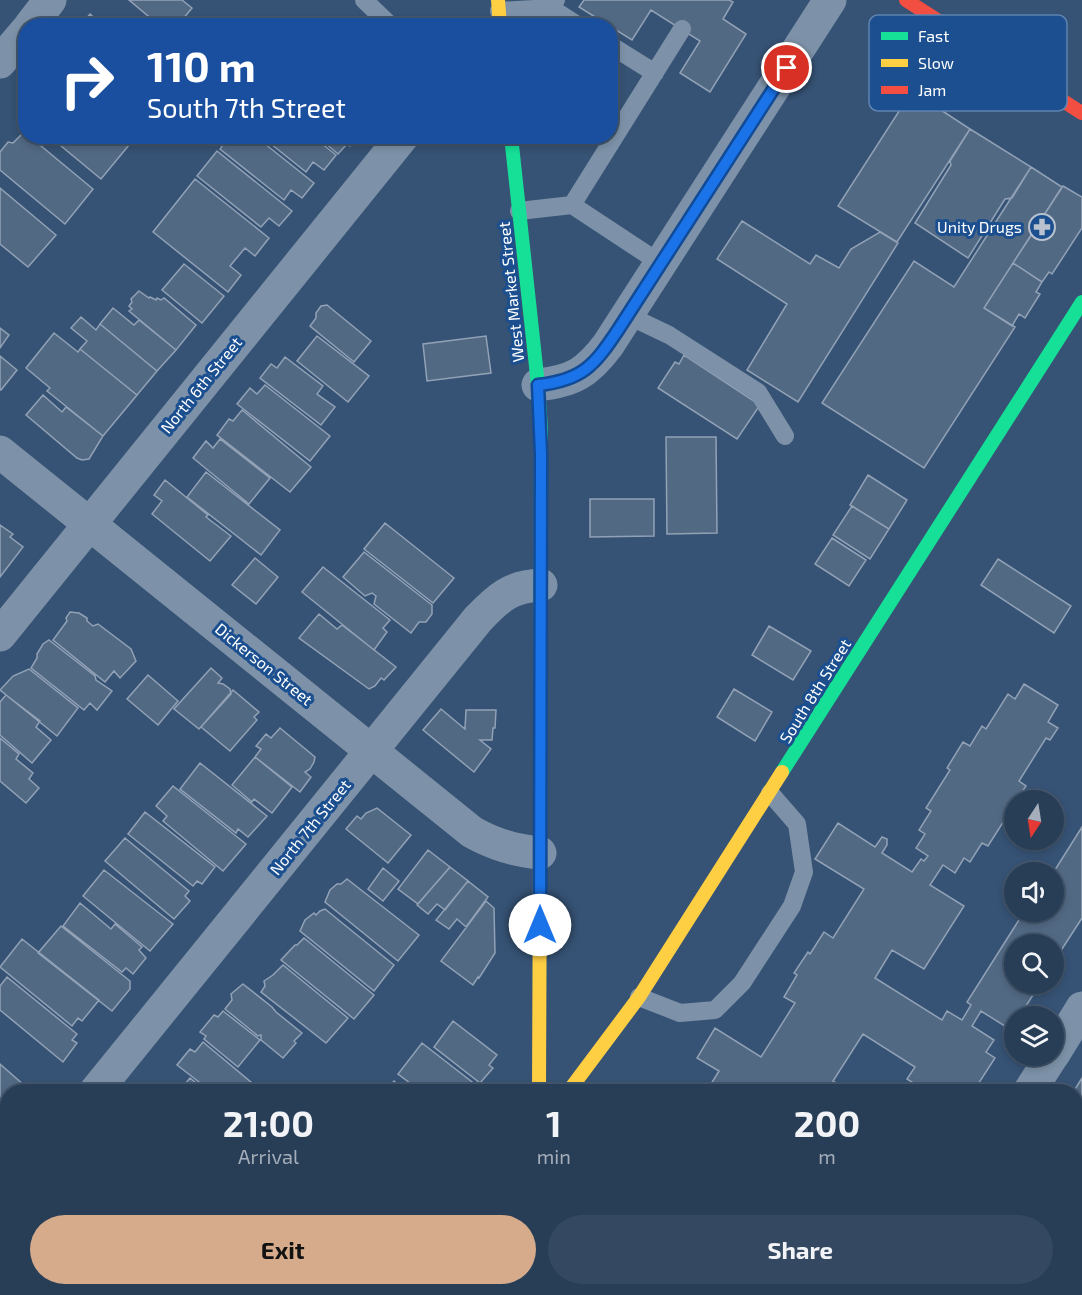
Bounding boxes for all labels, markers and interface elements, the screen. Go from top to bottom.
legend [869,15,1067,111]
text: Fast [918,26,949,45]
text: 110 m [147,40,256,90]
icon: right [48,42,126,120]
pin [761,42,812,93]
icon: arrive [770,51,803,84]
text: Slow [918,53,954,72]
text: Jam [918,80,946,99]
text: South 7th Street [147,91,346,123]
pharmacy icon: Unity Drugs [1027,212,1057,242]
place label: Unity Drugs [937,217,1022,236]
street label: West Market Street [494,221,527,363]
street label: North 6th Street [156,333,245,437]
street label: Dickerson Street [212,619,317,709]
street label: South 8th Street [775,635,854,746]
street label: North 7th Street [265,775,354,878]
north arrow [1004,790,1064,850]
map controls [1004,790,1064,1066]
button: sound [1004,862,1064,922]
position arrow [508,893,572,957]
button: search [1004,934,1064,994]
button: layers [1004,1006,1064,1066]
text: 21:00 [223,1101,314,1144]
text: 1 [546,1101,562,1144]
text: 200 [794,1101,860,1144]
text: Arrival [238,1144,299,1168]
text: min [537,1144,571,1168]
text: m [818,1144,836,1168]
button: Exit [30,1215,536,1284]
button: Share [548,1215,1053,1284]

